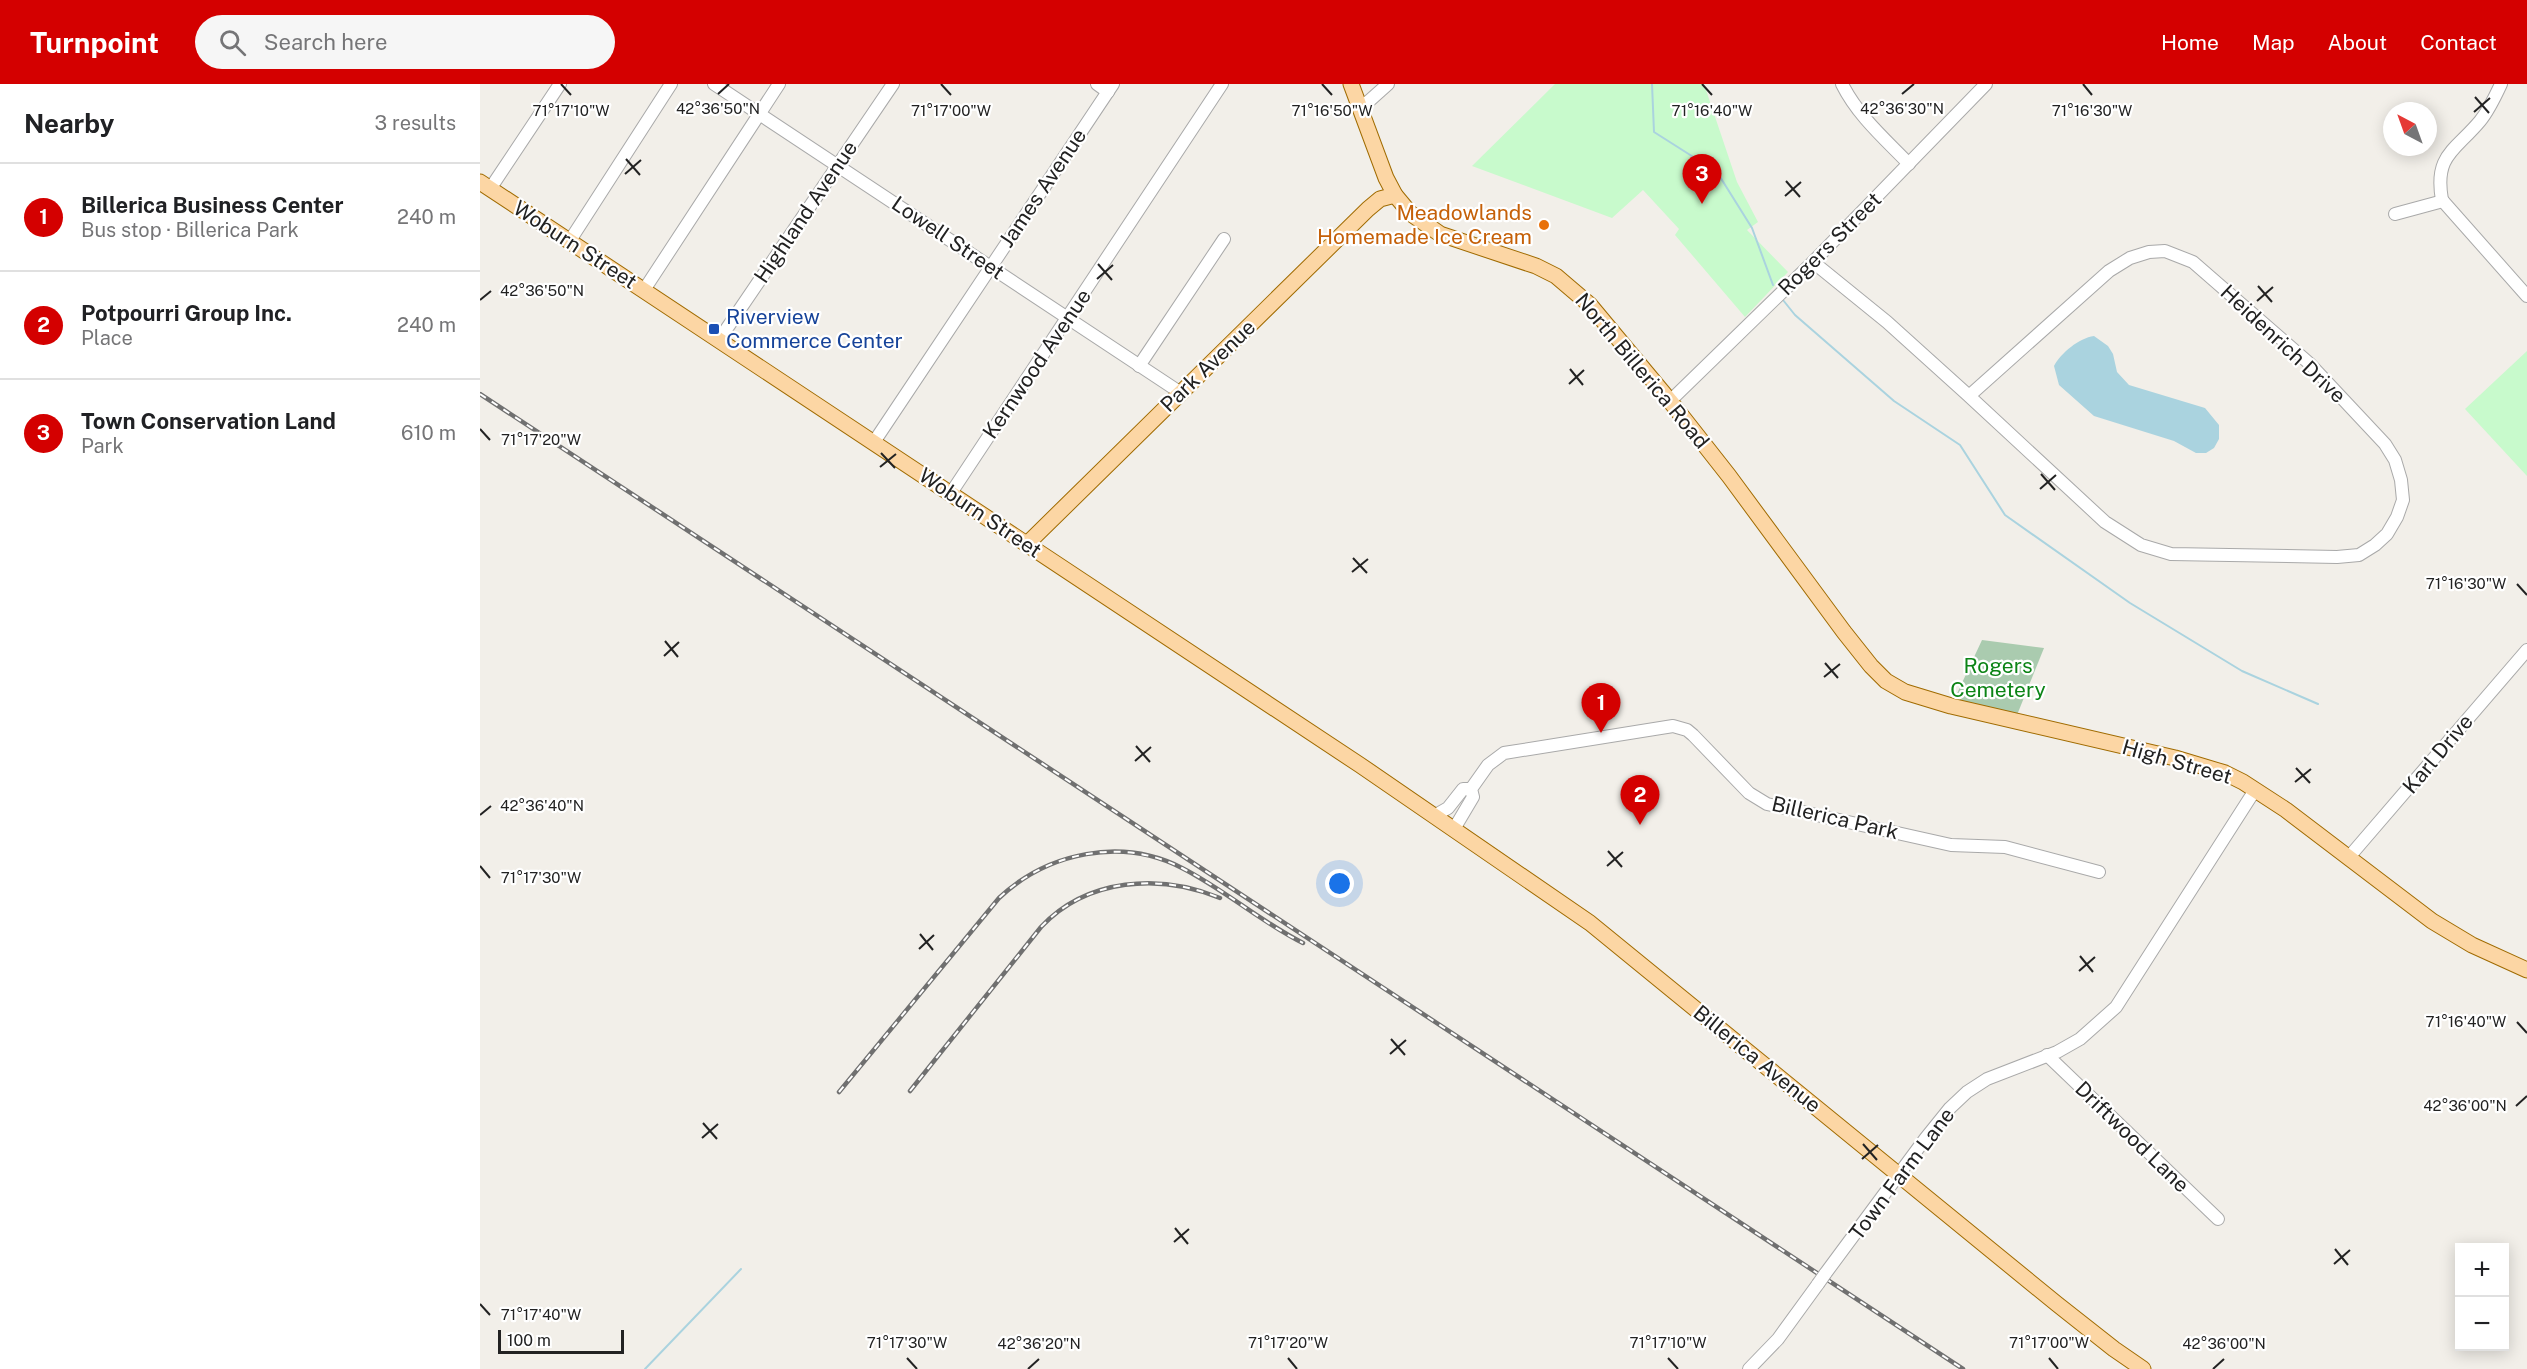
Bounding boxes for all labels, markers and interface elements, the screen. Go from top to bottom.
search box [195,15,615,69]
text: Turnpoint [30,26,159,59]
icon: search [216,26,249,59]
text: Search here [264,29,387,55]
text: Home [2161,30,2219,55]
text: Map [2252,30,2295,55]
text: About [2328,30,2387,55]
text: Contact [2420,30,2497,55]
text: 42°36'50"N [676,100,760,117]
text: 42°36'30"N [1860,100,1944,117]
text: 71°17'10"W [532,102,610,119]
text: 71°17'00"W [911,102,991,119]
text: 71°16'50"W [1292,102,1373,119]
text: 71°16'40"W [1672,102,1752,119]
text: 71°16'30"W [2052,102,2132,119]
north arrow [2383,102,2437,156]
text: Nearby [24,108,114,139]
text: 3 results [375,111,456,135]
street label: James Avenue [994,124,1091,252]
street label: Highland Avenue [749,136,862,288]
pin: 3 [1682,154,1722,204]
street label: Rogers Street [1773,187,1886,300]
street label: Lowell Street [887,191,1009,284]
text: Billerica Business Center [81,192,344,218]
street label: Woburn Street [509,195,642,294]
place label: Meadowlands Homemade Ice Cream [1317,200,1532,249]
text: 1 [39,205,48,229]
text: 240 m [397,205,456,229]
text: Bus stop · Billerica Park [81,218,299,242]
marker: Meadowlands Homemade Ice Cream [1537,218,1551,232]
street label: Heidenrich Drive [2216,279,2351,408]
text: 42°36'50"N [500,282,584,299]
street label: Kernwood Avenue [977,284,1096,443]
street label: North Billerica Road [1570,288,1715,453]
text: Potpourri Group Inc. [81,300,292,326]
place label: Riverview Commerce Center [726,304,903,353]
text: 2 [37,313,50,337]
text: 240 m [397,313,456,337]
street label: Park Avenue [1155,314,1260,417]
marker: Riverview Commerce Center [707,322,721,336]
text: Place [81,326,133,350]
text: Town Conservation Land [81,408,336,434]
text: 3 [37,421,50,445]
text: 610 m [401,421,456,445]
text: 71°17'20"W [501,431,581,448]
text: Park [81,434,124,458]
street label: Woburn Street [914,462,1046,563]
text: 71°16'30"W [2426,575,2506,592]
park label: Rogers Cemetery [1950,653,2046,702]
pin: 1 [1582,684,1620,733]
street label: Karl Drive [2397,709,2478,798]
street label: High Street [2119,734,2235,789]
pin: 2 [1620,776,1660,825]
street label: Billerica Park [1769,791,1901,844]
text: 42°36'40"N [500,797,584,814]
text: 71°17'30"W [501,869,581,886]
your location [1325,869,1354,898]
street label: Billerica Avenue [1689,1000,1826,1118]
text: 71°16'40"W [2426,1013,2506,1030]
street label: Driftwood Lane [2070,1076,2195,1197]
text: 42°36'00"N [2423,1097,2507,1114]
street label: Town Farm Lane [1844,1103,1959,1245]
map controls [2455,1243,2509,1351]
button: + [2455,1243,2509,1297]
button: − [2455,1297,2509,1351]
text: 71°17'40"W [501,1306,581,1323]
scale bar [498,1327,624,1354]
text: 100 m [507,1331,551,1350]
text: 71°17'30"W [867,1334,947,1351]
text: 71°17'20"W [1248,1334,1328,1351]
text: 71°17'10"W [1629,1334,1707,1351]
text: 71°17'00"W [2009,1334,2089,1351]
text: 42°36'20"N [997,1335,1081,1352]
text: 42°36'00"N [2182,1335,2266,1352]

